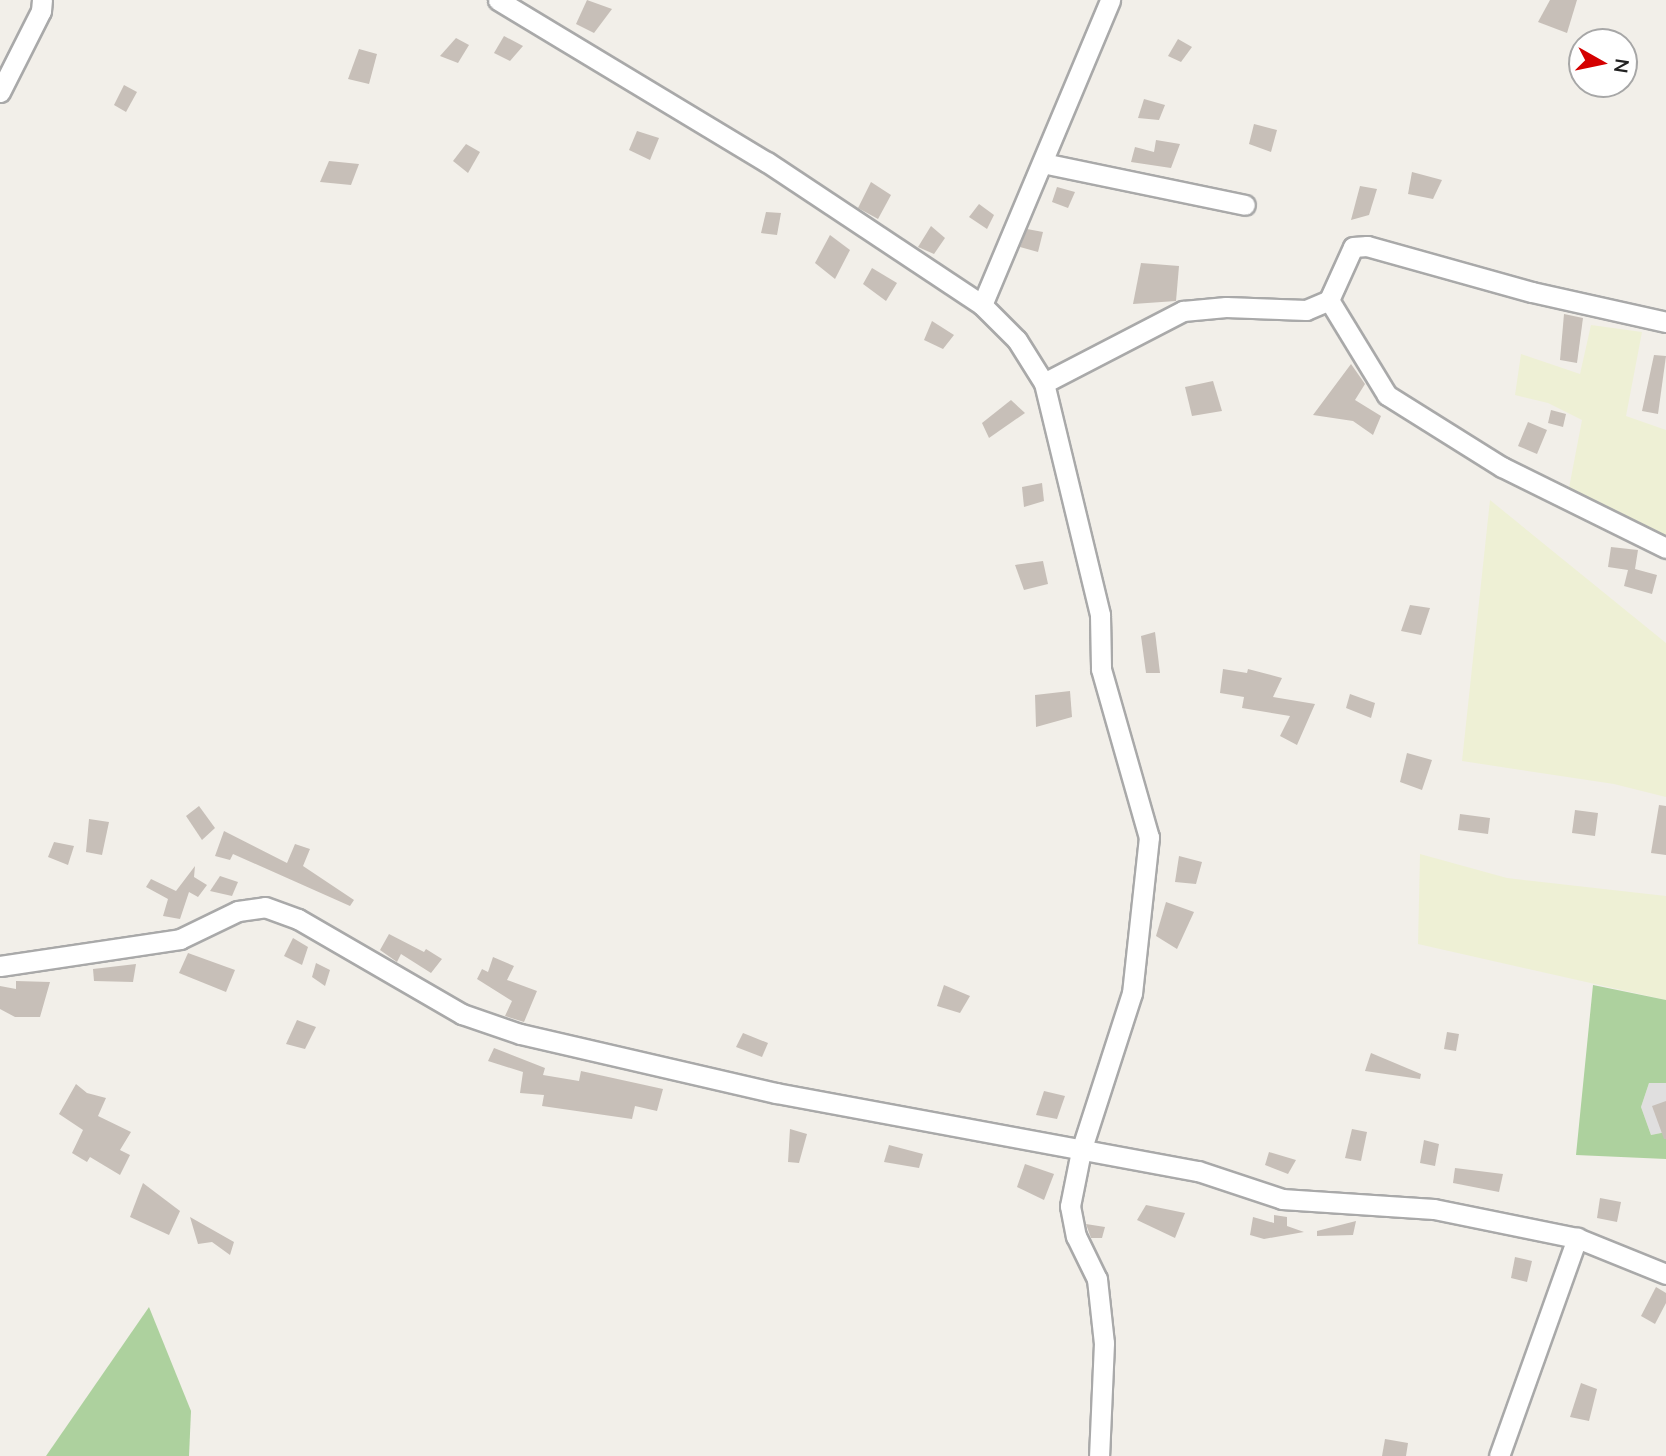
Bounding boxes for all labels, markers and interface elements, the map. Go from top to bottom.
north arrow [1568,28,1638,98]
text: N [1609,57,1635,75]

